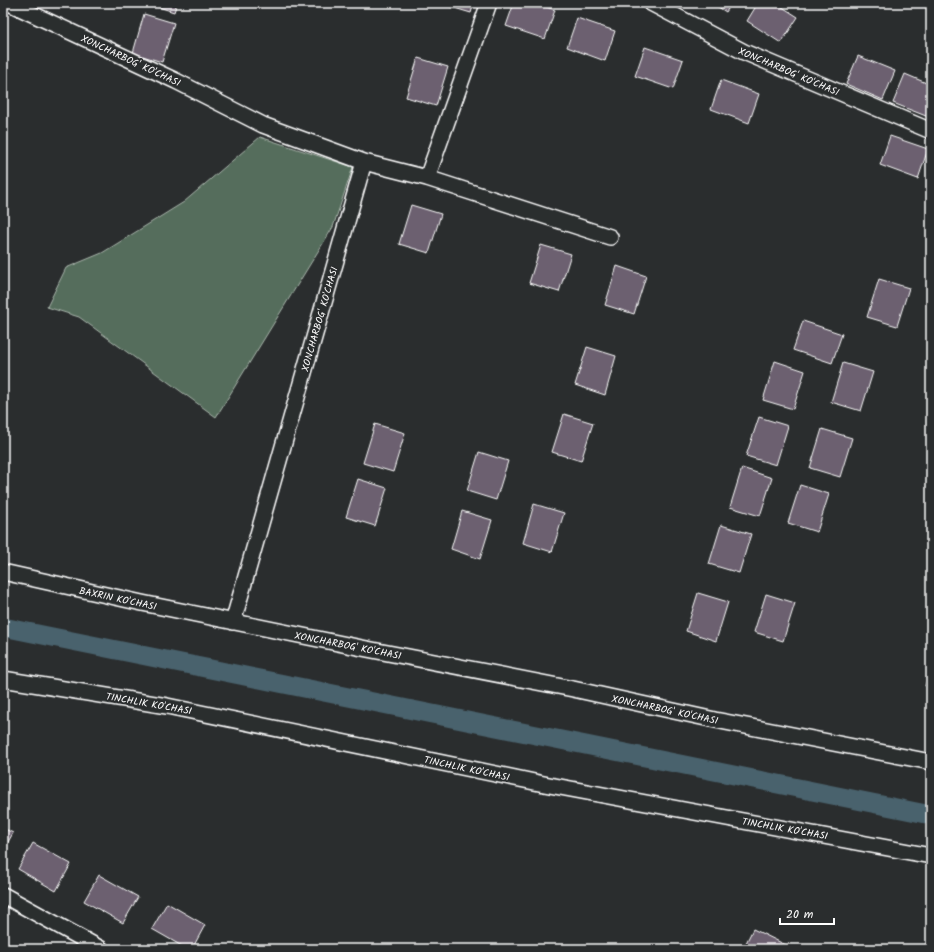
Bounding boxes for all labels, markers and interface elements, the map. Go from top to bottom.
street label: XONCHARBOG' KO'CHASI [78,31,183,91]
street label: XONCHARBOG' KO'CHASI [736,43,842,100]
street label: XONCHARBOG' KO'CHASI [297,265,343,374]
street label: BAXRIN KO'CHASI [77,583,158,615]
street label: XONCHARBOG' KO'CHASI [293,628,403,664]
street label: TINCHLIK KO'CHASI [105,689,193,719]
street label: XONCHARBOG' KO'CHASI [610,691,720,729]
street label: TINCHLIK KO'CHASI [423,752,511,786]
street label: TINCHLIK KO'CHASI [741,814,829,844]
scale bar [780,900,834,926]
text: 20 m [786,905,814,924]

